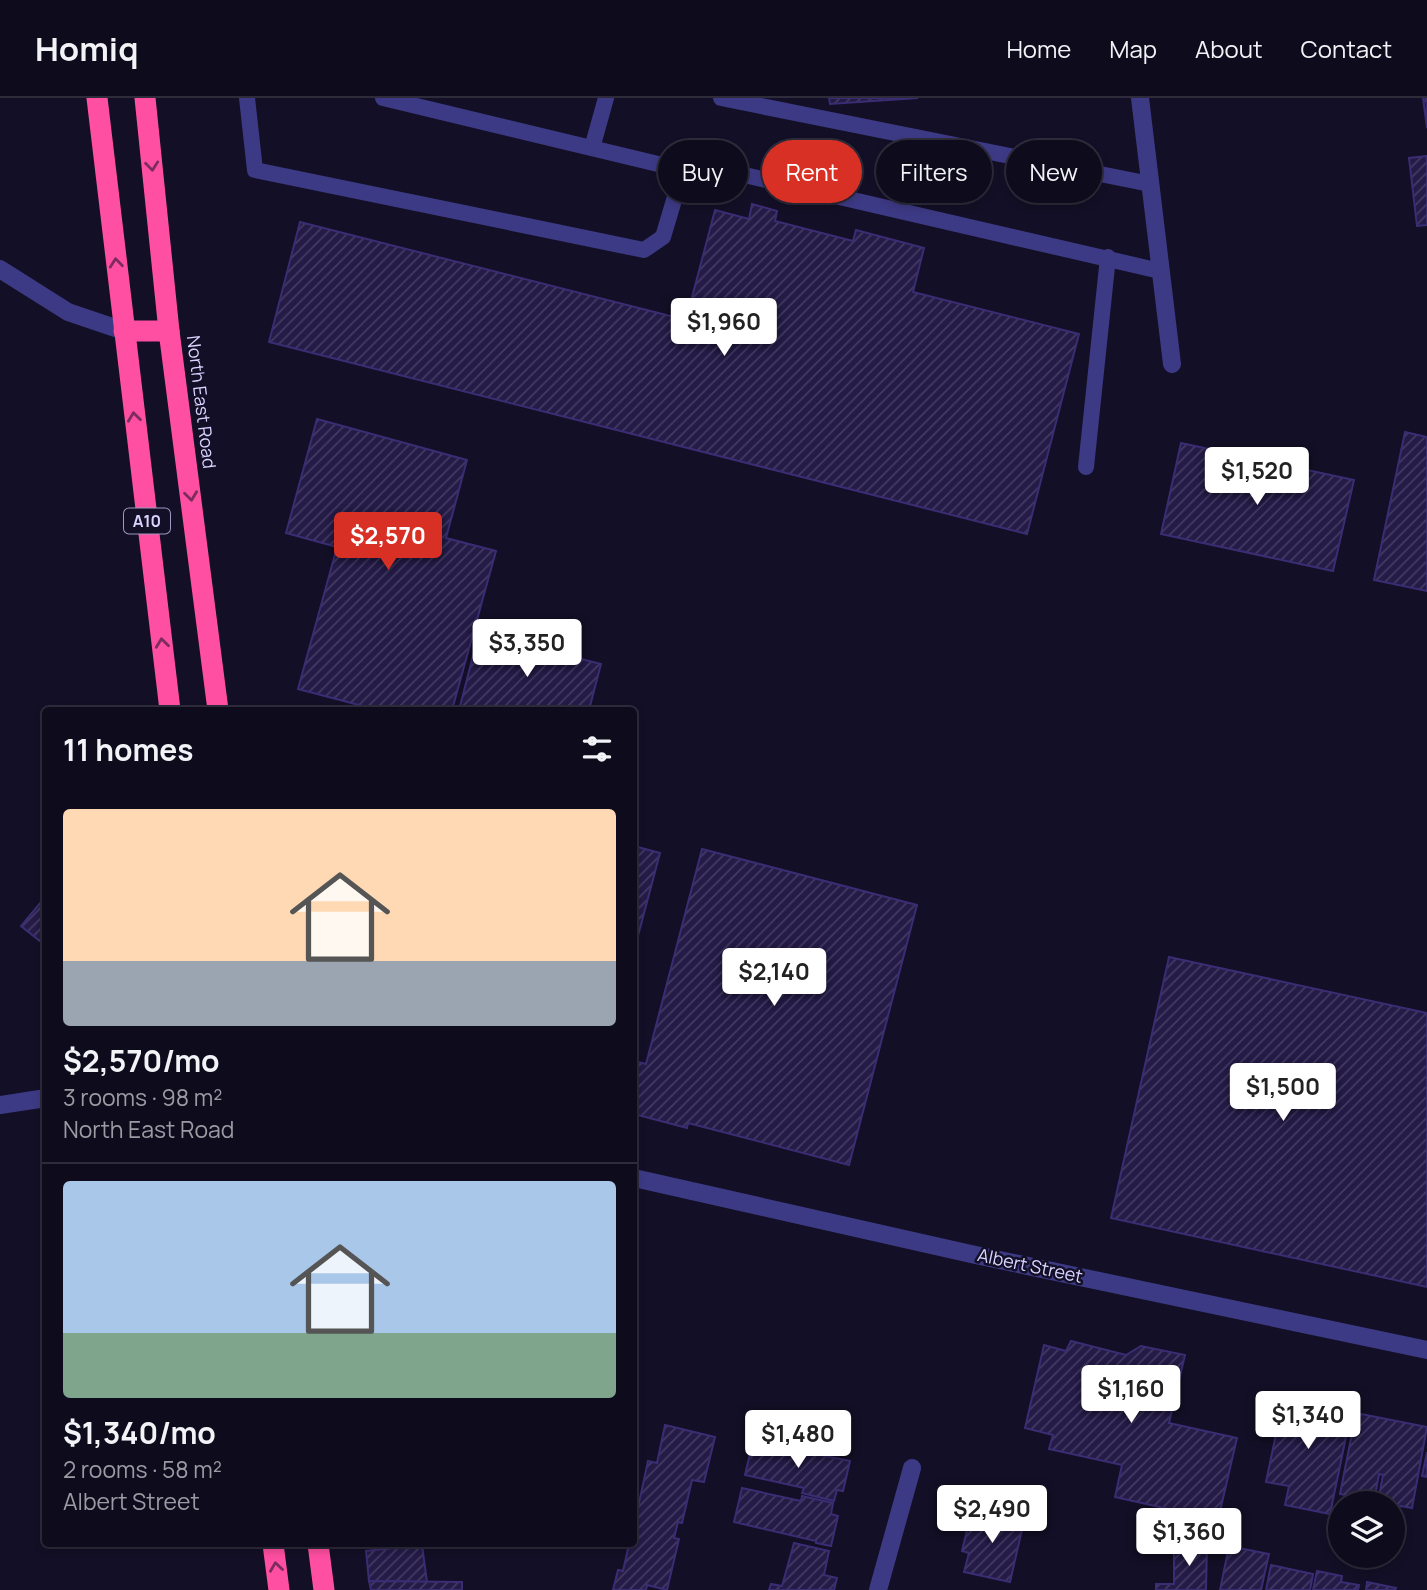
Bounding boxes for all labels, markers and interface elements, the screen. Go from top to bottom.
text: Homiq [35,26,139,71]
text: Home [1006,32,1071,65]
text: Map [1109,32,1157,65]
text: About [1195,32,1263,65]
text: Contact [1301,32,1392,65]
chip: Buy [658,140,748,203]
chip: Rent [762,140,862,203]
chip: Filters [876,140,992,203]
chip: New [1006,140,1102,203]
one-way arrow [145,160,160,172]
one-way arrow [109,257,124,269]
pin: $1,960 [667,299,781,358]
text: $1,960 [687,305,761,337]
street label: North East Road [182,334,222,470]
one-way arrow [127,411,142,423]
pin: $1,520 [1200,448,1314,507]
text: $1,520 [1221,454,1293,486]
one-way arrow [183,490,198,502]
road number: A10 [124,508,170,534]
pin: $2,570 [331,512,445,572]
text: $2,570 [350,519,426,551]
pin: $3,350 [470,620,584,679]
text: $3,350 [489,626,565,658]
one-way arrow [154,637,169,649]
text: 11 homes [63,729,194,770]
icon: filters [578,730,616,768]
icon: home [277,854,403,980]
pin: $2,140 [717,948,831,1008]
text: $2,140 [738,955,810,987]
text: $2,570/mo [63,1040,220,1081]
pin: $1,500 [1226,1063,1340,1123]
text: $1,500 [1246,1070,1320,1102]
text: 3 rooms · 98 m² [63,1081,223,1113]
text: North East Road [63,1113,234,1145]
icon: home [277,1226,403,1352]
street label: Albert Street [975,1242,1085,1288]
pin: $1,160 [1074,1366,1188,1425]
text: $1,160 [1097,1372,1165,1404]
pin: $1,340 [1251,1392,1365,1451]
text: $1,340 [1271,1398,1345,1430]
pin: $1,480 [741,1410,855,1470]
text: $1,340/mo [63,1412,216,1453]
text: $1,480 [761,1417,835,1449]
text: 2 rooms · 58 m² [63,1453,222,1485]
text: Albert Street [63,1485,200,1517]
pin: $2,490 [935,1486,1049,1545]
map controls [1328,1491,1405,1568]
button: layers [1328,1491,1405,1568]
text: $2,490 [953,1492,1031,1524]
pin: $1,360 [1132,1508,1246,1568]
text: $1,360 [1152,1515,1226,1547]
one-way arrow [269,1561,284,1573]

